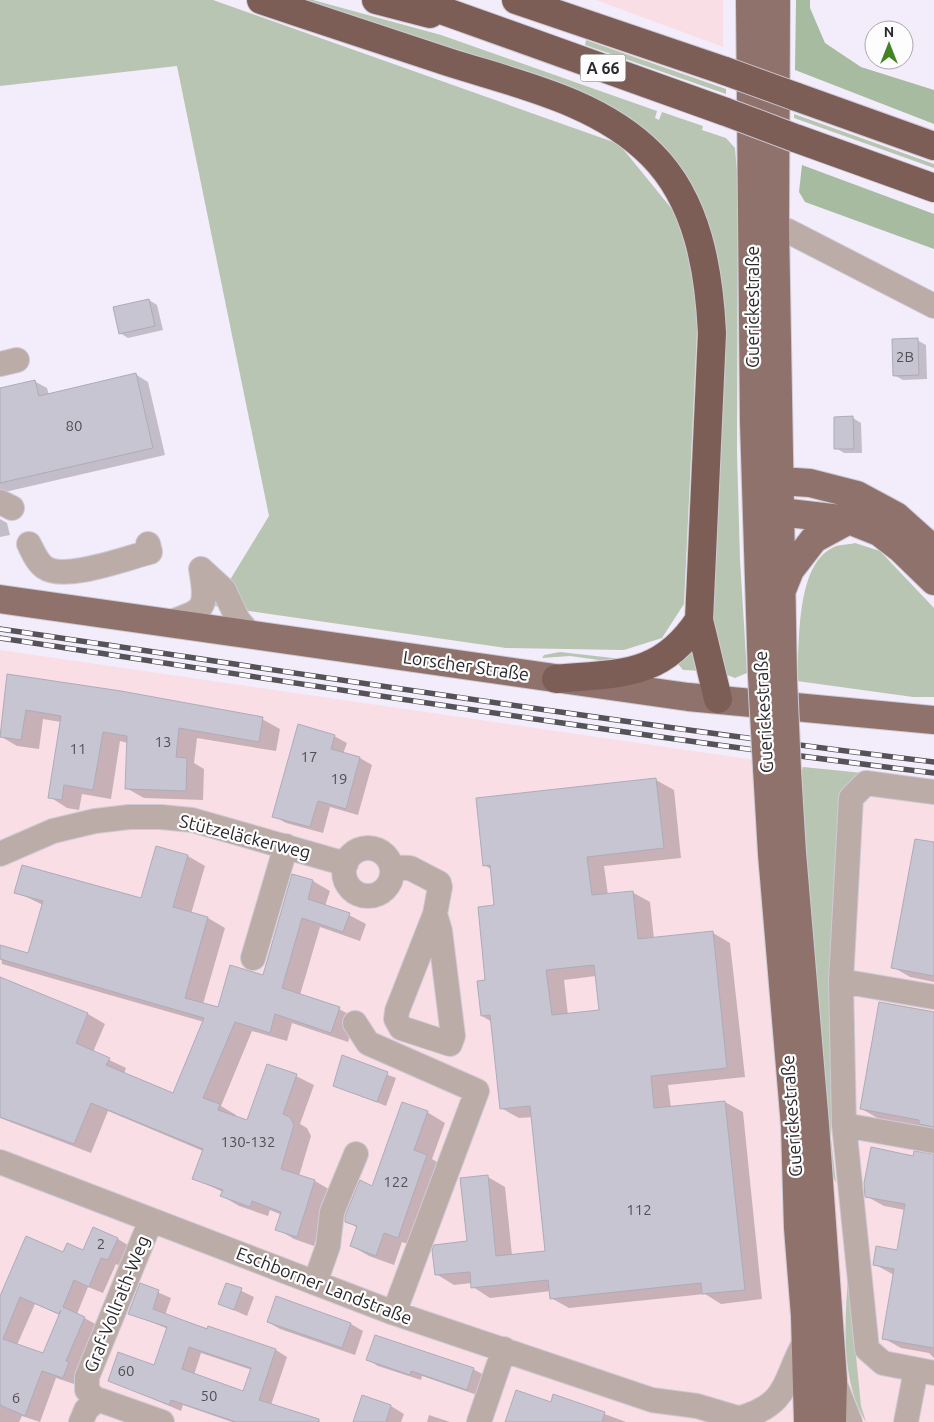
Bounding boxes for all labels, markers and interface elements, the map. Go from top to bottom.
north arrow [864,20,914,70]
text: N [884,24,894,40]
road number: A 66 [580,54,626,82]
street label: Guerickestraße [742,246,762,368]
house number: 2B [896,348,914,365]
house number: 80 [66,417,82,434]
street label: Lorscher Straße [402,646,531,684]
street label: Guerickestraße [750,651,776,774]
house number: 13 [155,733,171,750]
house number: 11 [70,740,86,757]
house number: 17 [301,748,317,765]
house number: 19 [331,770,347,787]
street label: Stützeläckerweg [178,810,313,862]
street label: Guerickestraße [777,1054,805,1178]
house number: 130-132 [220,1133,276,1150]
house number: 122 [383,1173,409,1190]
house number: 112 [626,1201,652,1218]
street label: Graf-Vollrath-Weg [80,1232,153,1375]
house number: 2 [97,1235,105,1252]
street label: Eschborner Landstraße [234,1242,415,1328]
house number: 60 [118,1362,134,1379]
house number: 50 [201,1387,217,1404]
house number: 6 [12,1389,20,1406]

